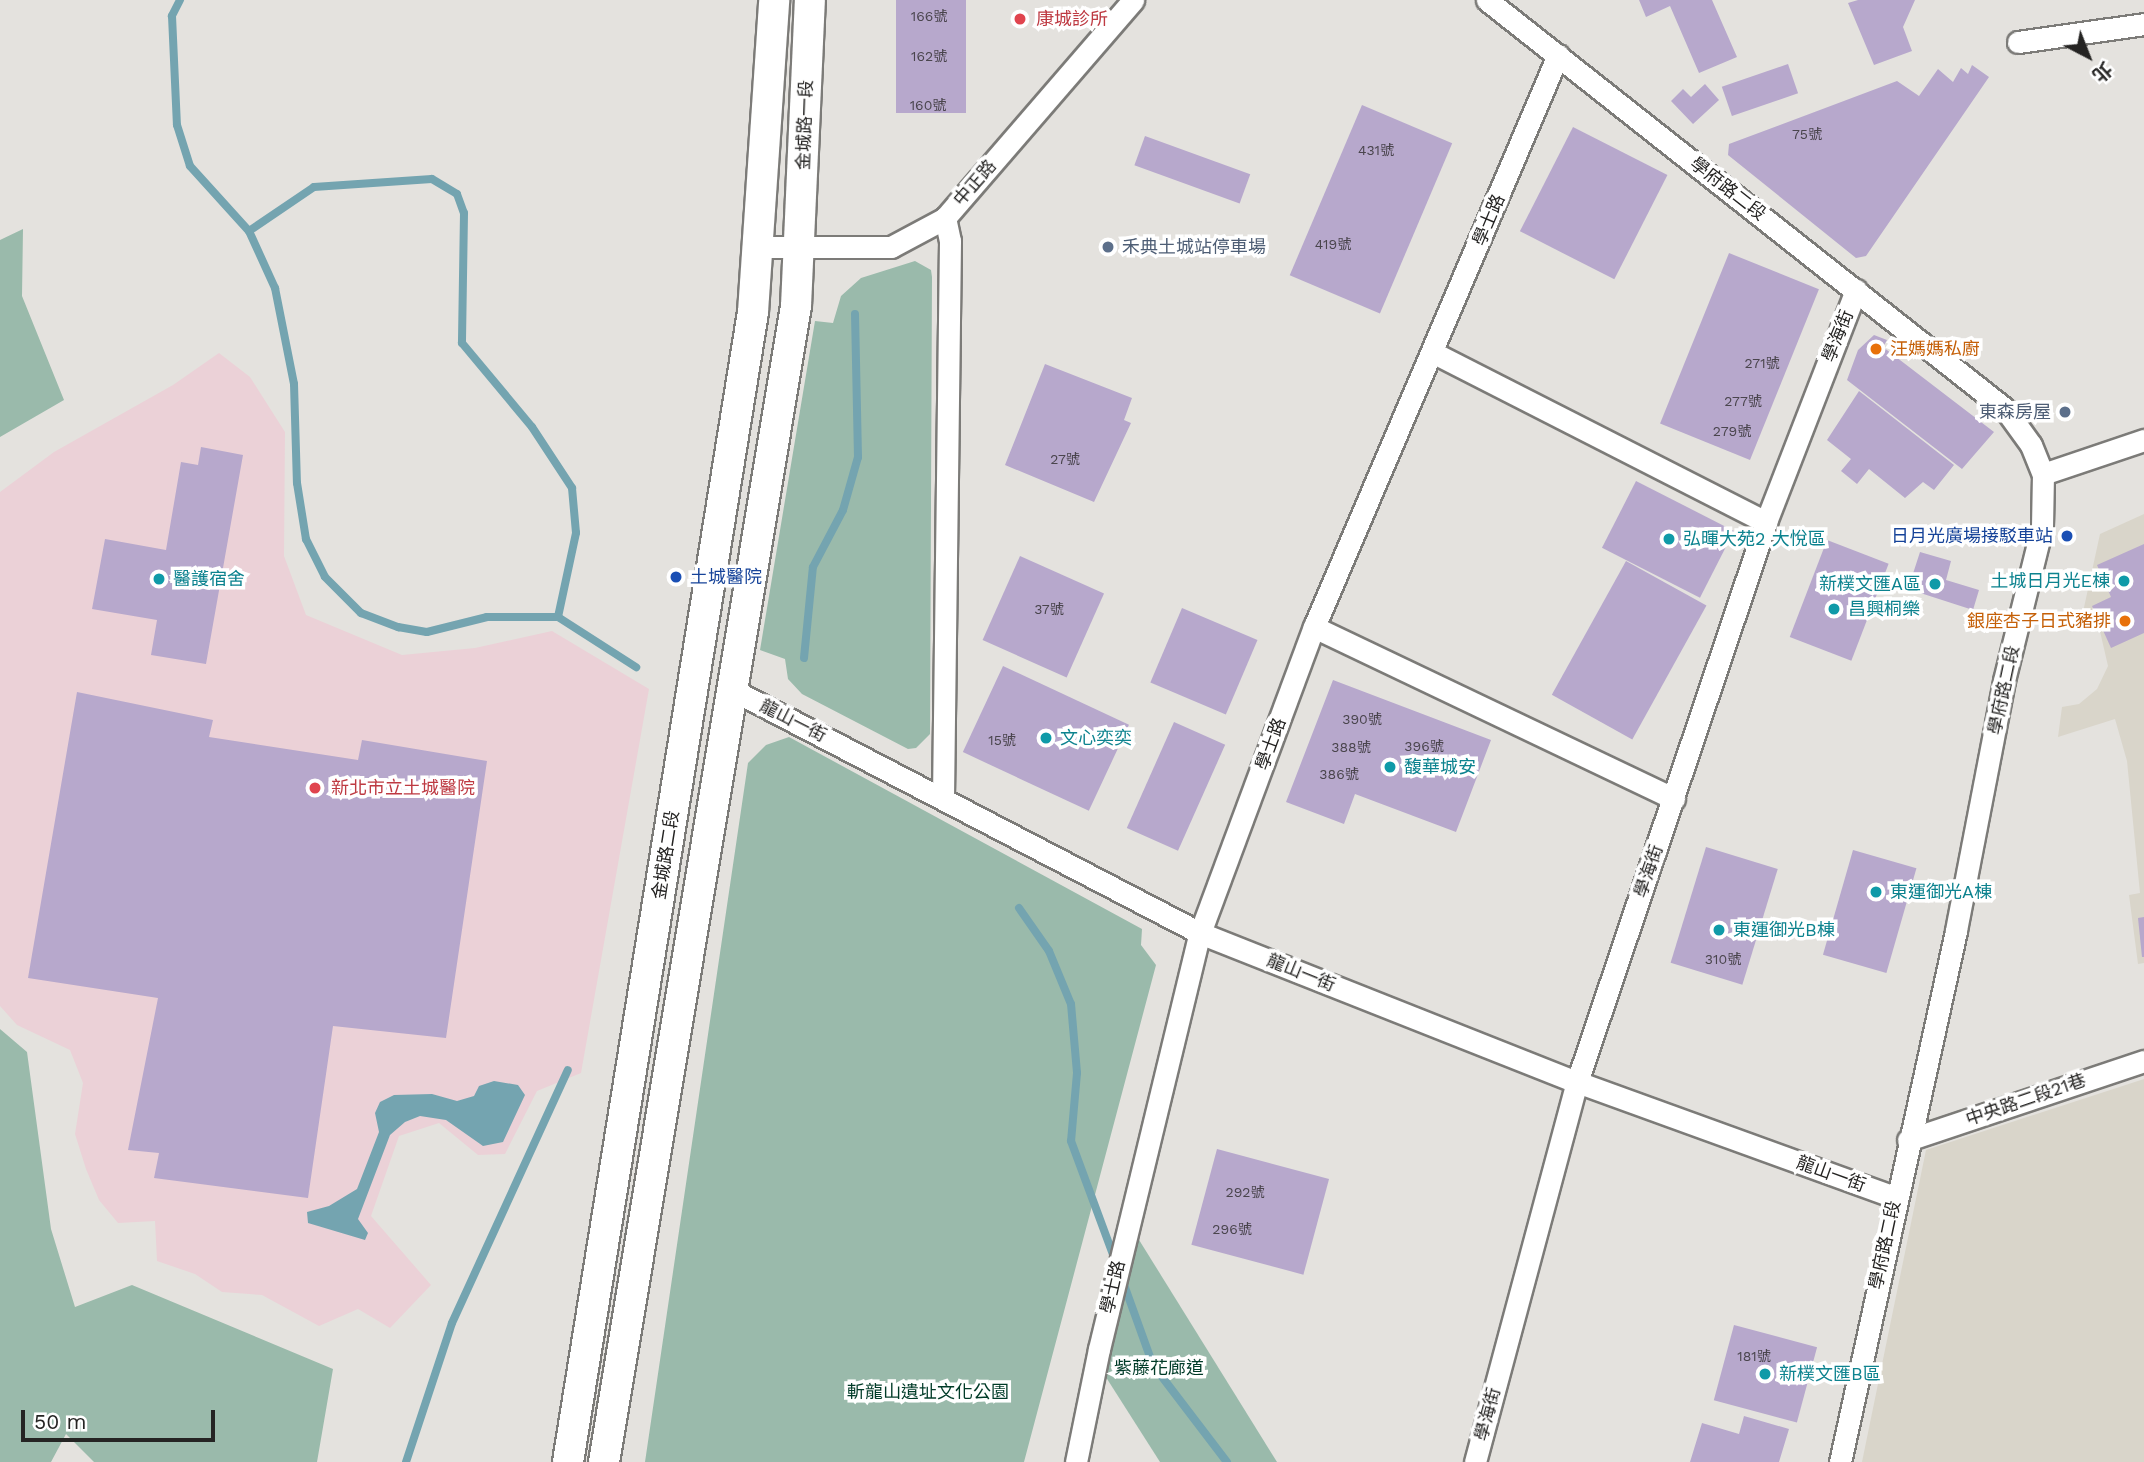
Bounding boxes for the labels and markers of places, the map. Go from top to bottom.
place label: 康城診所 [1036,8,1108,30]
marker: 康城診所 [1010,9,1030,29]
place label: 禾典土城站停車場 [1122,236,1266,258]
marker: 禾典土城站停車場 [1100,239,1116,255]
place label: 汪媽媽私廚 [1890,338,1980,360]
marker: 汪媽媽私廚 [1868,341,1884,357]
place label: 東森房屋 [1979,401,2051,423]
marker: 東森房屋 [2057,404,2073,420]
place label: 日月光廣場接駁車站 [1891,525,2053,547]
place label: 弘暉大苑2 大悅區 [1683,528,1826,550]
marker: 日月光廣場接駁車站 [2059,528,2075,544]
marker: 弘暉大苑2 大悅區 [1661,531,1677,547]
place label: 土城醫院 [690,566,762,588]
place label: 醫護宿舍 [173,568,245,590]
marker: 土城醫院 [668,569,684,585]
place label: 土城日月光E棟 [1991,570,2110,592]
marker: 醫護宿舍 [151,571,167,587]
place label: 新樸文匯A區 [1819,573,1921,595]
marker: 土城日月光E棟 [2116,573,2132,589]
marker: 新樸文匯A區 [1927,576,1943,592]
place label: 昌興桐樂 [1848,598,1920,620]
marker: 昌興桐樂 [1826,601,1842,617]
place label: 銀座杏子日式豬排 [1967,610,2111,632]
marker: 銀座杏子日式豬排 [2117,613,2133,629]
place label: 文心奕奕 [1060,727,1132,749]
marker: 文心奕奕 [1038,730,1054,746]
place label: 馥華城安 [1404,756,1476,778]
marker: 馥華城安 [1382,759,1398,775]
place label: 新北市立土城醫院 [331,777,475,799]
marker: 新北市立土城醫院 [305,778,325,798]
place label: 東運御光A棟 [1890,881,1992,903]
marker: 東運御光A棟 [1868,884,1884,900]
place label: 東運御光B棟 [1733,919,1835,941]
marker: 東運御光B棟 [1711,922,1727,938]
place label: 新樸文匯B區 [1779,1363,1881,1385]
marker: 新樸文匯B區 [1757,1366,1773,1382]

